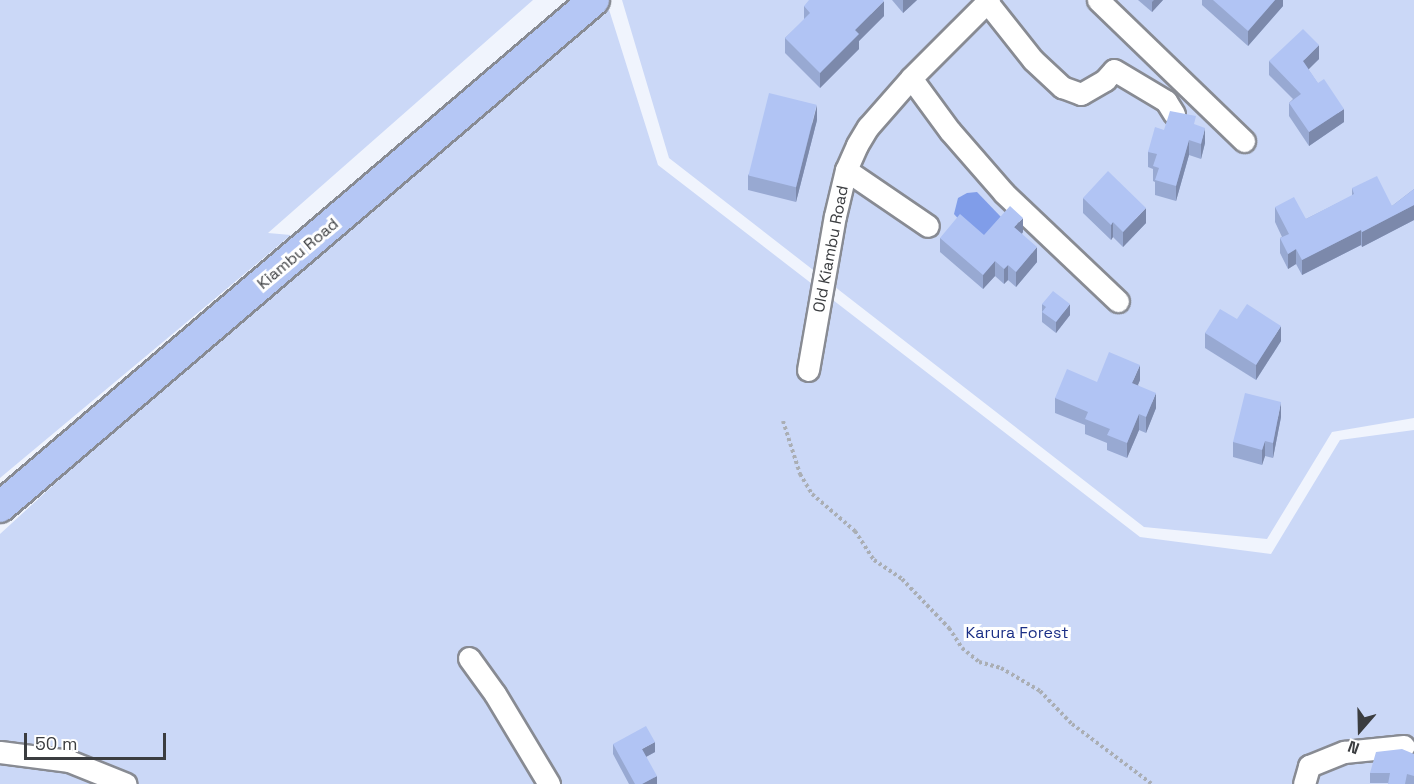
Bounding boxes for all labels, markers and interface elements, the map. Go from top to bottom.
street label: Old Kiambu Road [809,184,853,314]
street label: Kiambu Road [253,214,343,294]
park label: Karura Forest [965,623,1069,643]
north arrow [1330,700,1390,760]
scale bar [27,721,170,759]
text: 50 m [35,732,77,755]
text: N [1345,736,1362,759]

